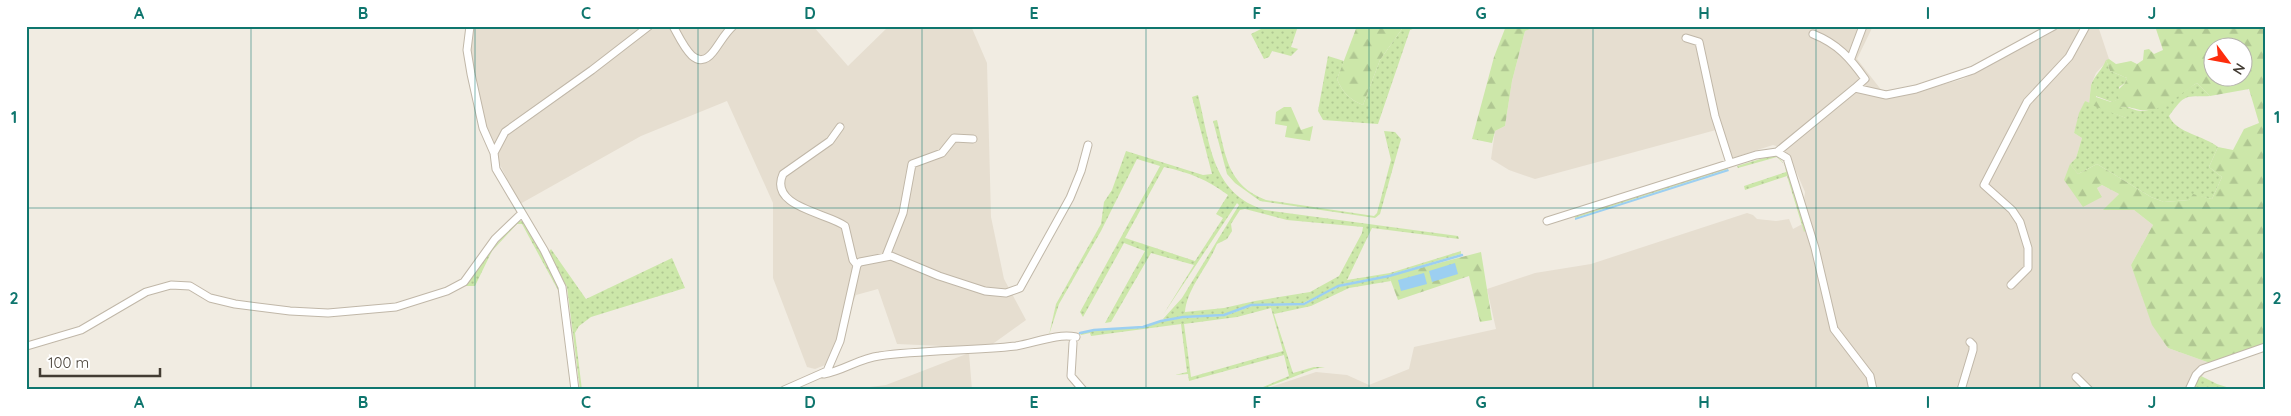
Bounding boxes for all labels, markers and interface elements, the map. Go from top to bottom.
text: A [134,3,145,23]
text: B [358,3,368,23]
text: C [581,3,591,23]
text: D [804,3,816,23]
text: E [1029,3,1039,23]
text: F [1253,3,1262,23]
text: G [1475,3,1487,23]
text: H [1698,3,1710,23]
text: I [1926,3,1930,23]
text: J [2148,3,2156,23]
north arrow [2204,38,2254,88]
text: N [2229,60,2249,78]
text: 1 [11,107,17,127]
text: 1 [2274,107,2280,127]
text: 2 [9,288,19,308]
text: 2 [2272,288,2282,308]
scale bar [40,346,160,378]
text: 100 m [48,353,89,372]
text: A [134,392,145,412]
text: B [358,392,368,412]
text: C [581,392,591,412]
text: D [804,392,816,412]
text: E [1029,392,1039,412]
text: F [1253,392,1262,412]
text: G [1475,392,1487,412]
text: H [1698,392,1710,412]
text: I [1926,392,1930,412]
text: J [2148,392,2156,412]

